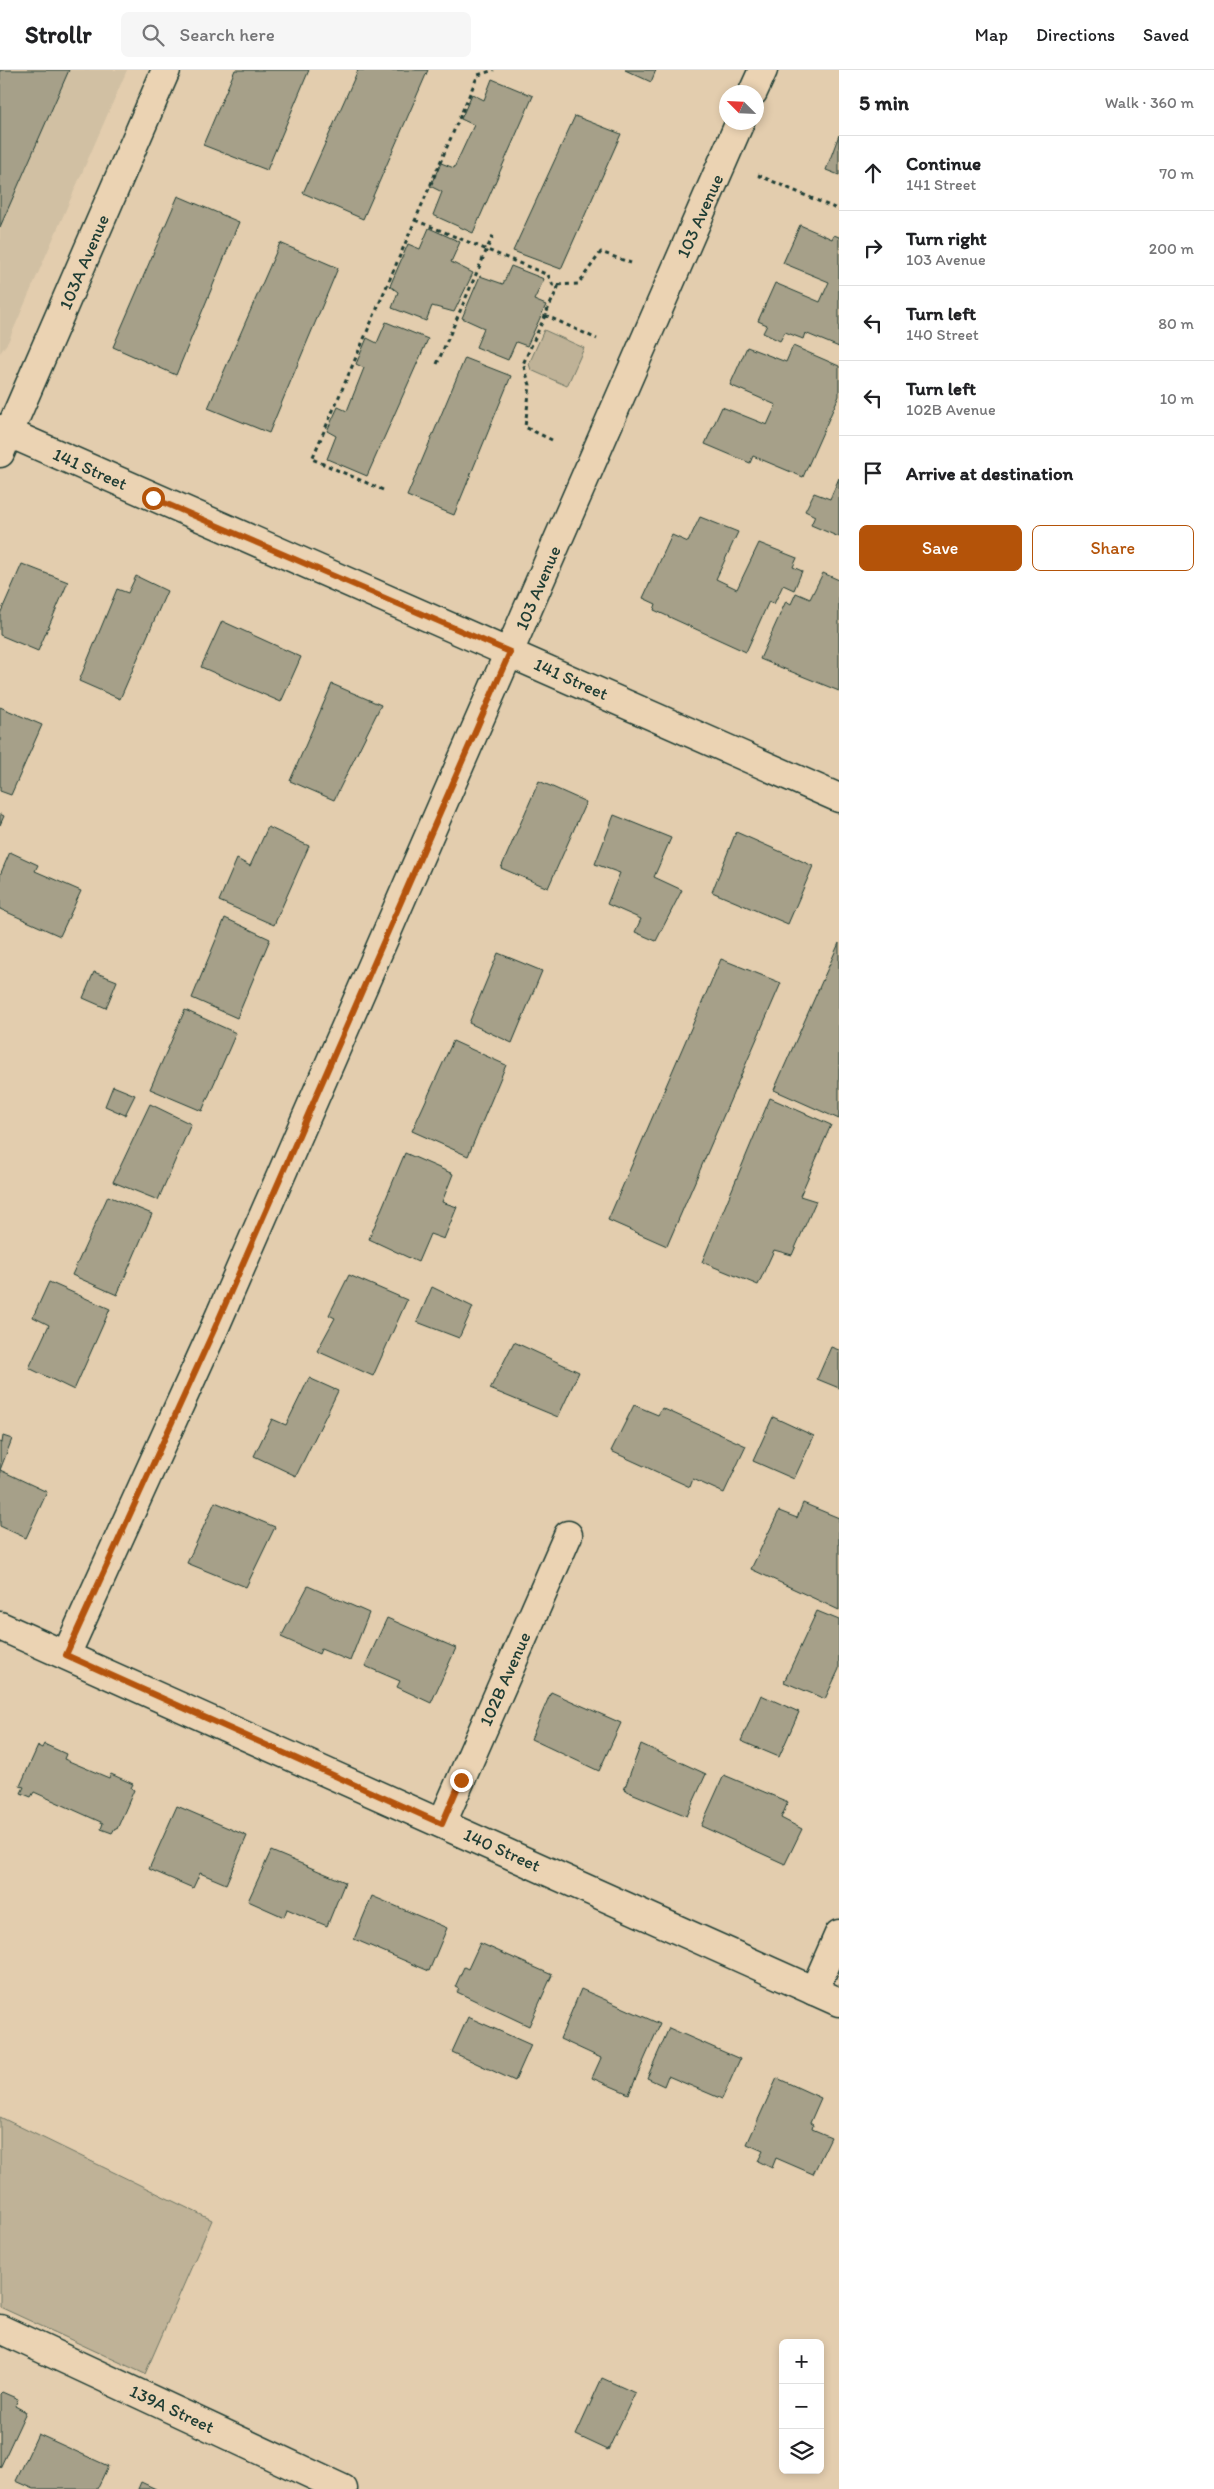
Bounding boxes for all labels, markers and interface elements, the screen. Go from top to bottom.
search box [121,12,471,57]
text: Strollr [25,20,91,49]
icon: search [139,21,167,49]
text: Search here [179,23,275,46]
text: Map [975,24,1008,46]
text: Directions [1036,24,1115,46]
text: Saved [1143,24,1189,46]
north arrow [719,85,764,130]
text: 5 min [859,90,909,115]
text: Walk · 360 m [1105,93,1194,112]
text: Continue [906,152,981,175]
icon: ahead [859,159,887,187]
text: 70 m [1159,164,1194,183]
street label: 103 Avenue [672,171,728,261]
text: 141 Street [906,175,976,194]
street label: 103A Avenue [54,211,114,313]
text: Turn right [906,227,987,250]
icon: right [859,234,887,262]
text: 200 m [1149,239,1194,258]
text: 103 Avenue [906,250,986,269]
text: Turn left [906,302,976,325]
icon: left [859,309,887,337]
text: 80 m [1158,314,1194,333]
text: 140 Street [906,325,979,344]
text: Turn left [906,377,976,400]
icon: left [859,384,887,412]
text: 10 m [1160,389,1194,408]
text: 102B Avenue [906,400,996,419]
street label: 141 Street [49,443,131,495]
icon: arrive [859,459,887,487]
text: Arrive at destination [906,462,1073,485]
route start [142,487,165,510]
button: Save [859,525,1022,571]
button: Share [1032,525,1194,571]
street label: 103 Avenue [510,542,566,634]
street label: 141 Street [530,653,612,705]
street label: 102B Avenue [474,1628,536,1730]
route end [450,1769,473,1792]
street label: 140 Street [460,1823,544,1877]
map controls [779,2339,824,2474]
button: + [779,2339,824,2384]
street label: 139A Street [126,2380,218,2438]
button: − [779,2384,824,2429]
button: layers [779,2429,824,2474]

